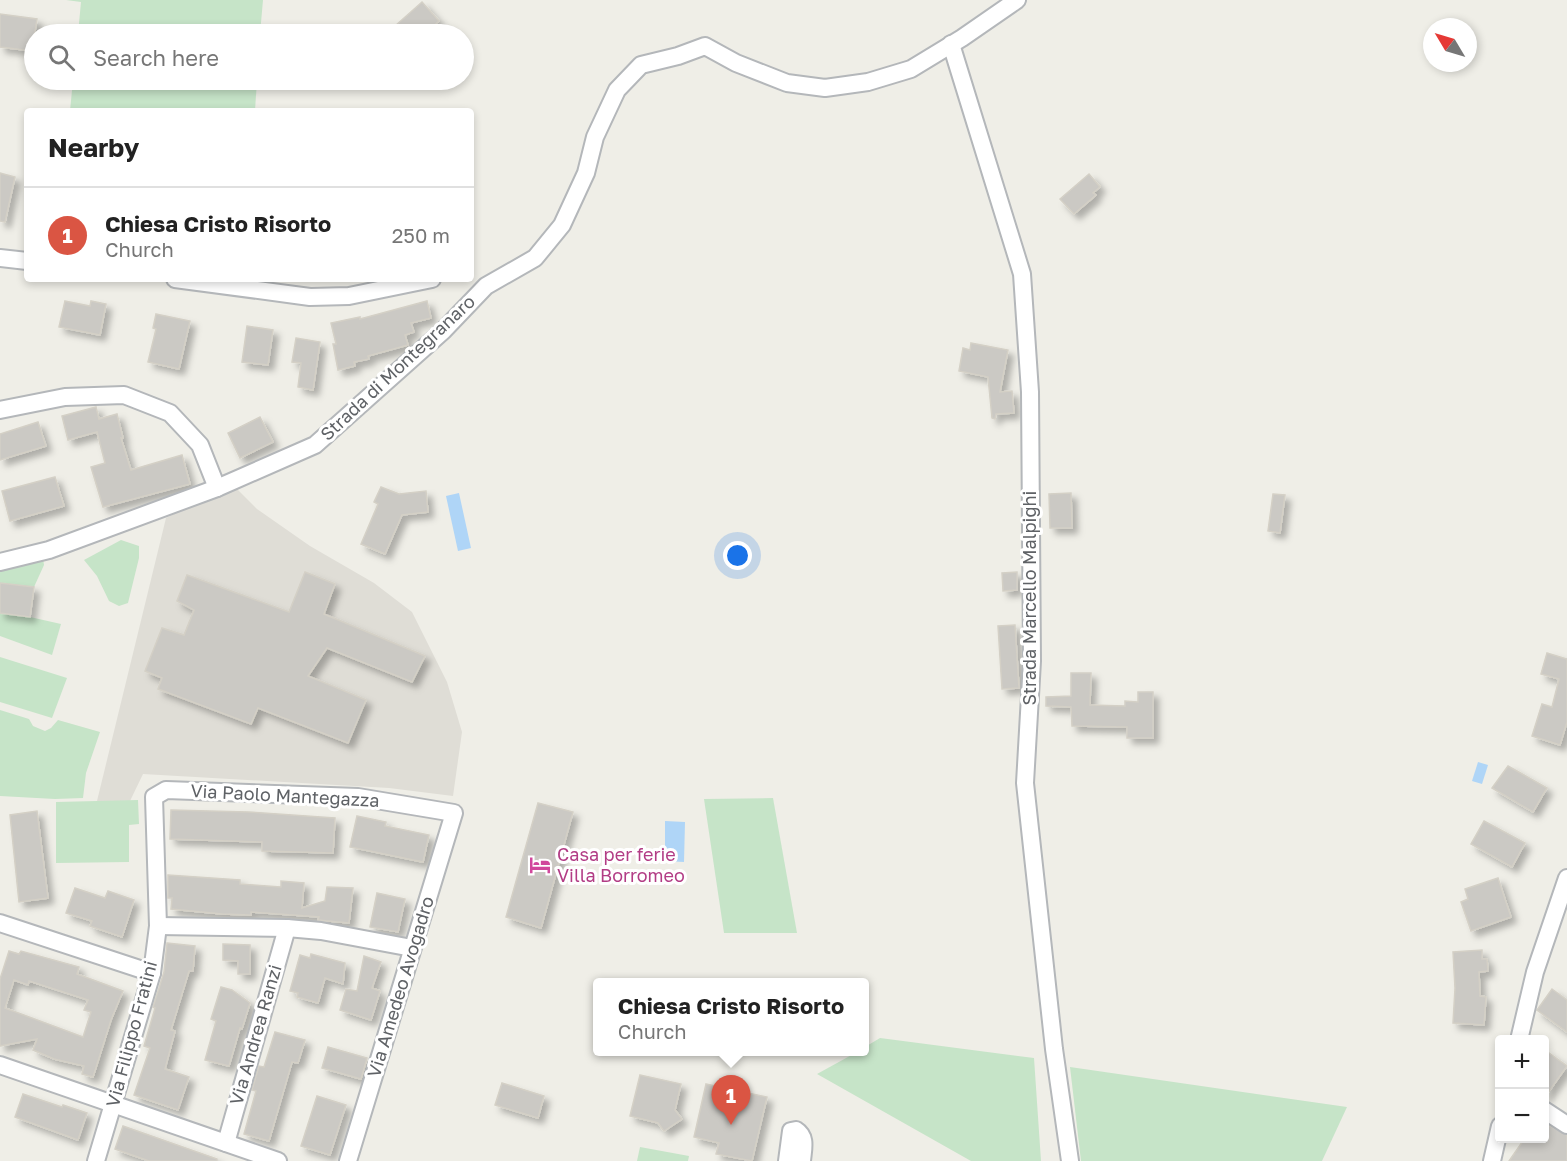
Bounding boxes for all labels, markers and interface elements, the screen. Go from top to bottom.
north arrow [1423,18,1477,72]
search box [24,24,474,90]
icon: search [45,41,78,74]
text: Search here [93,44,219,71]
text: Nearby [48,132,139,163]
text: Chiesa Cristo Risorto [105,210,331,237]
text: 1 [62,223,73,247]
text: 250 m [392,223,450,247]
text: Church [105,237,174,261]
street label: Strada di Montegranaro [315,290,479,445]
street label: Strada Marcello Malpighi [1018,491,1040,705]
your location [723,541,752,570]
street label: Via Paolo Mantegazza [190,779,380,811]
place label: Casa per ferie Villa Borromeo [557,843,685,886]
hotel icon: Casa per ferie Villa Borromeo [528,853,552,877]
street label: Via Amedeo Avogadro [362,893,438,1080]
street label: Via Filippo Fratini [101,958,161,1109]
street label: Via Andrea Ranzi [224,962,286,1107]
popup [593,978,869,1056]
text: Chiesa Cristo Risorto [618,992,844,1019]
text: Church [618,1019,687,1043]
map controls [1495,1035,1549,1143]
button: + [1495,1035,1549,1089]
pin: 1 [712,1076,750,1125]
button: − [1495,1089,1549,1143]

